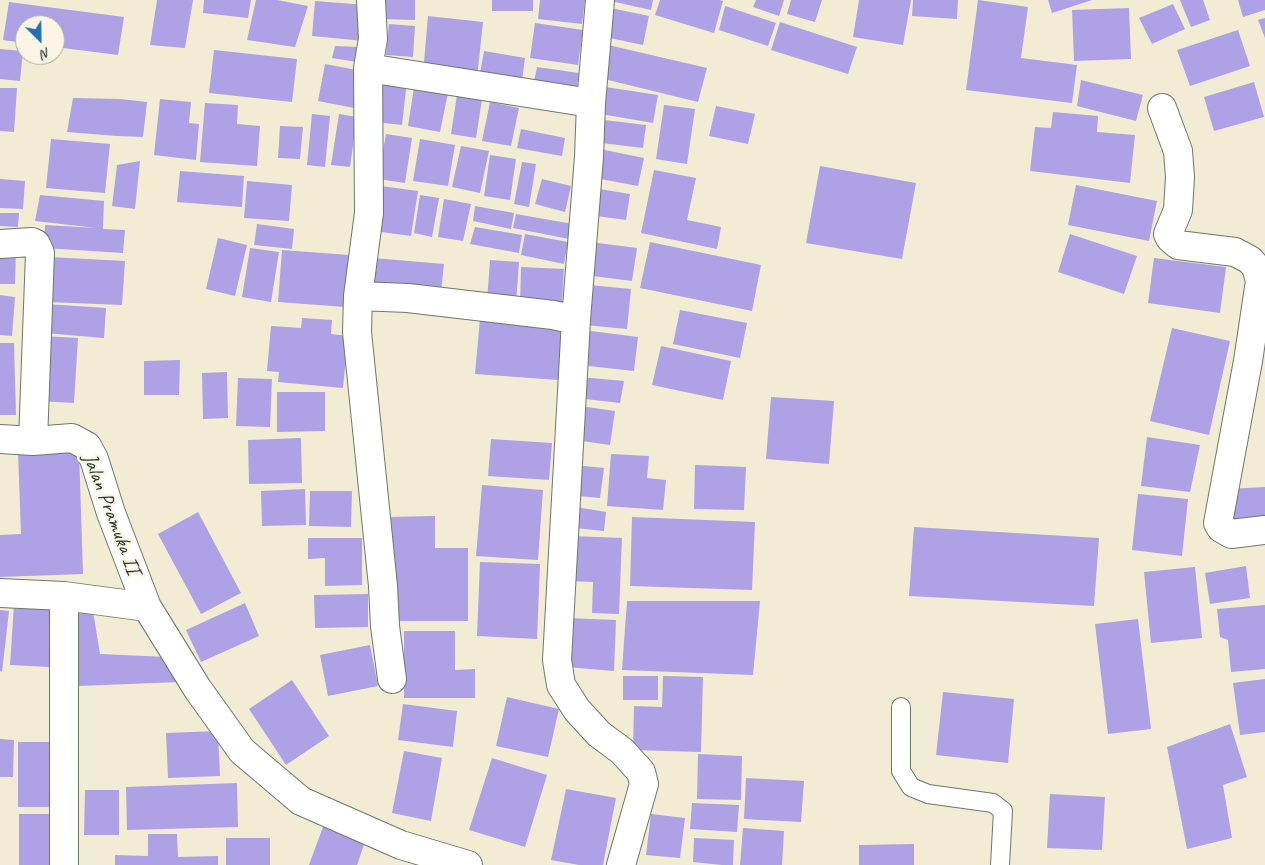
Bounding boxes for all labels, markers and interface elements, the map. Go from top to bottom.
north arrow [15,15,65,65]
text: N [38,44,53,63]
street label: Jalan Pramuka II [76,450,146,578]

